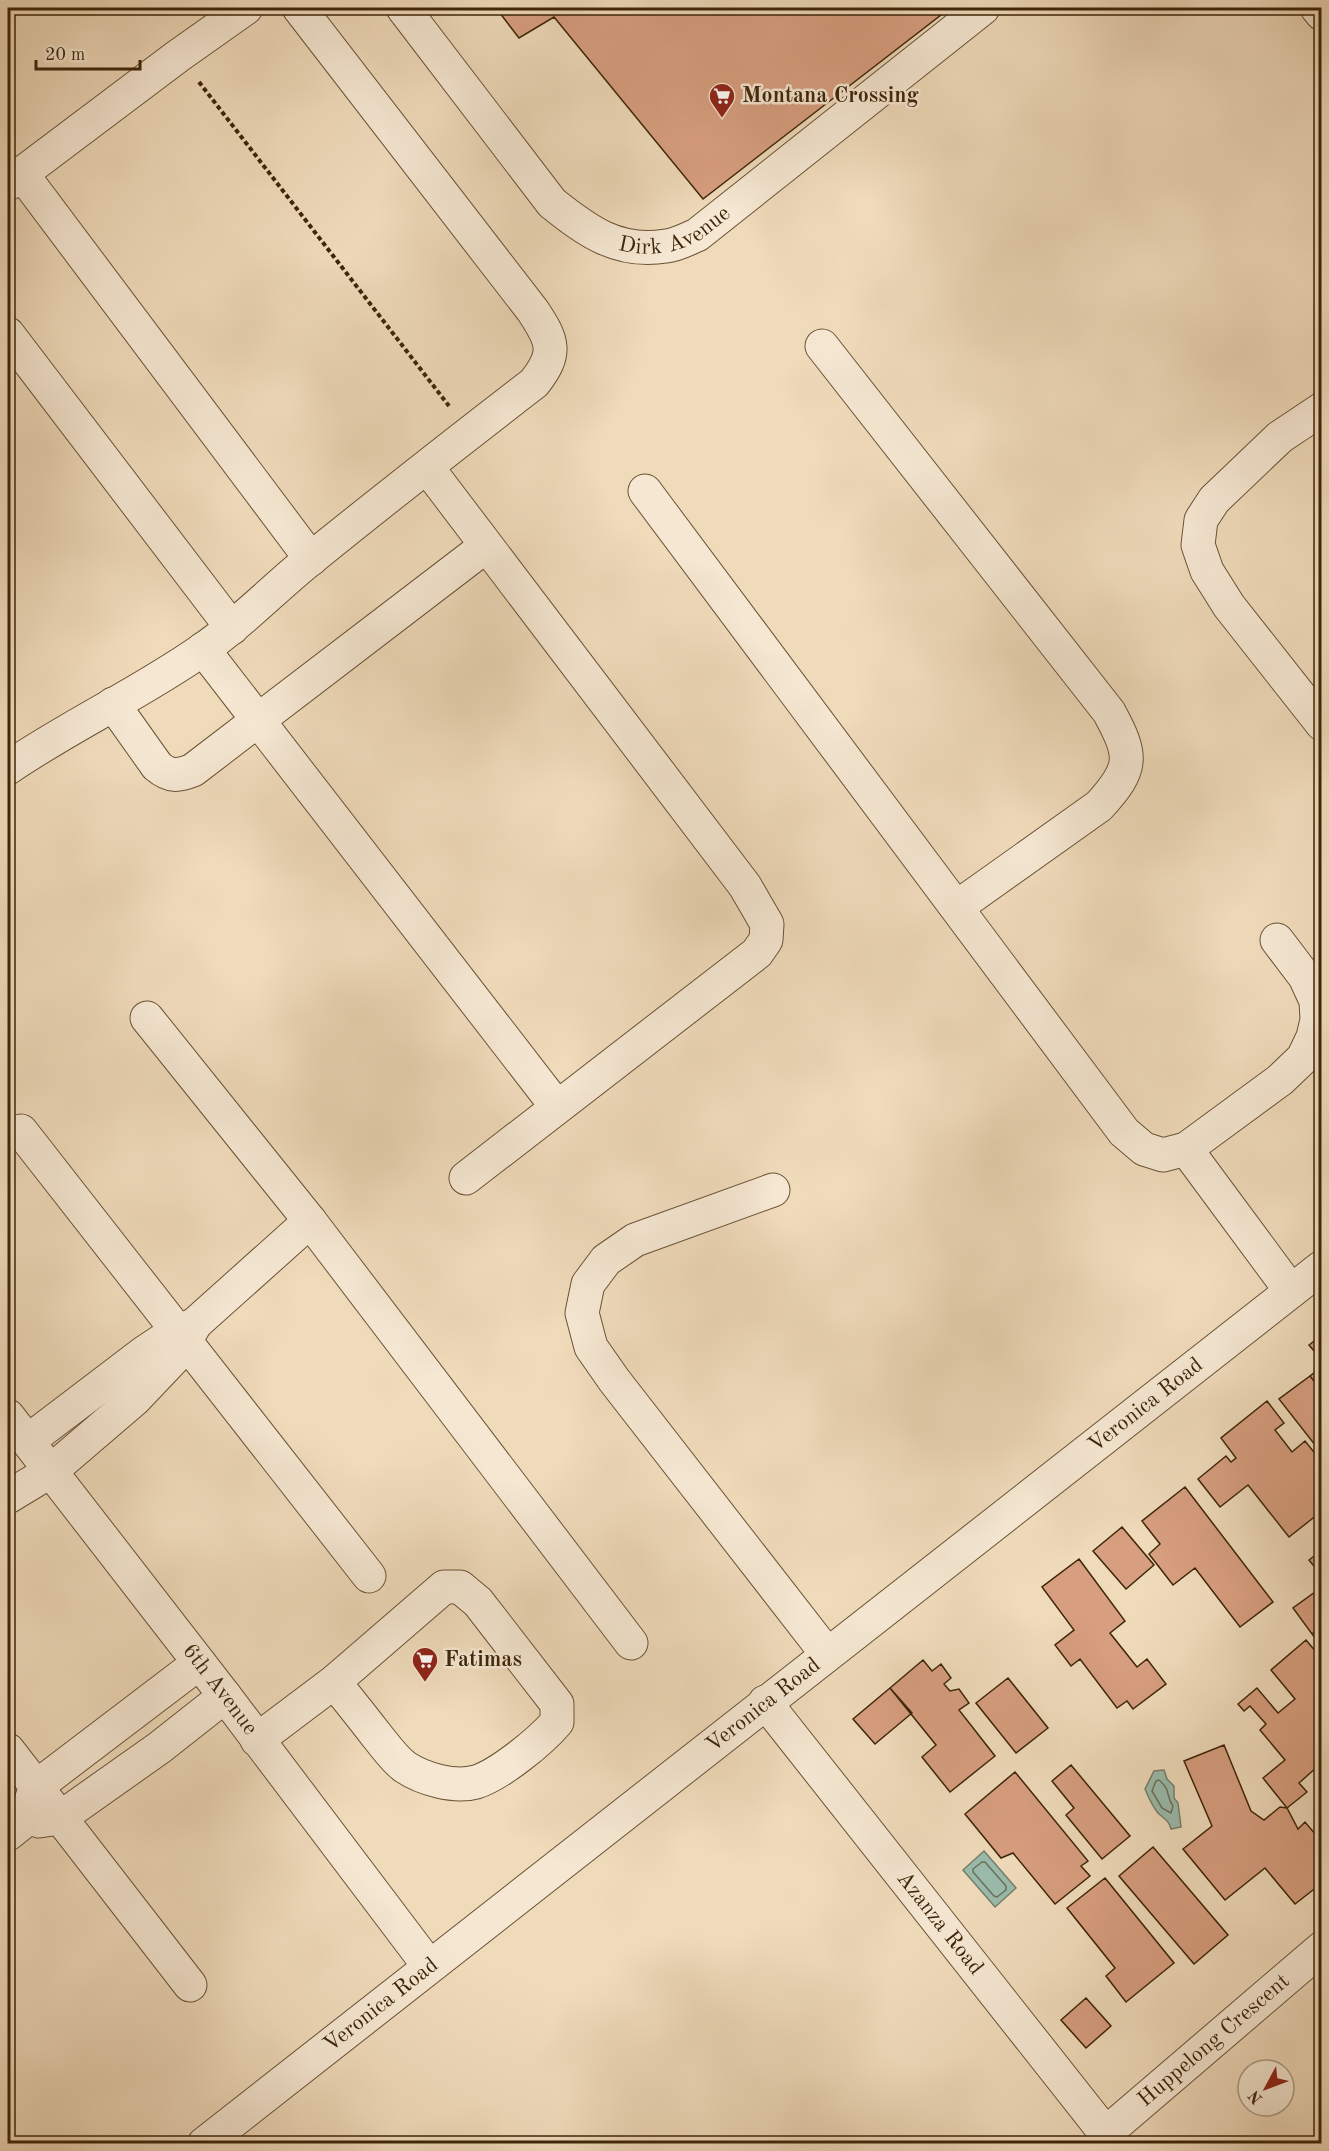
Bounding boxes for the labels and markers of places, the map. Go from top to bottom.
supermarket icon: Montana Crossing [707,81,737,119]
place label: Montana Crossing [742,85,919,107]
supermarket icon: Fatimas [410,1645,440,1683]
place label: Fatimas [444,1649,522,1671]

